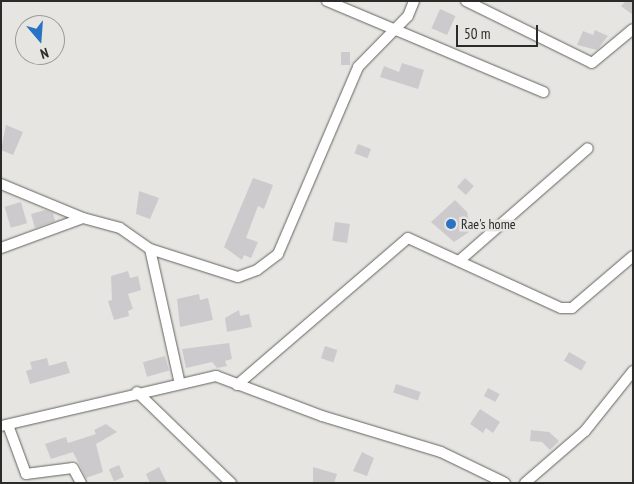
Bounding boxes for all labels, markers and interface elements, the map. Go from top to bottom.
north arrow [15,15,65,65]
scale bar [459,15,542,47]
text: 50 m [464,24,490,43]
text: N [38,44,51,63]
place label: Rae's home [461,216,516,232]
marker: Rae's home [445,218,457,230]

